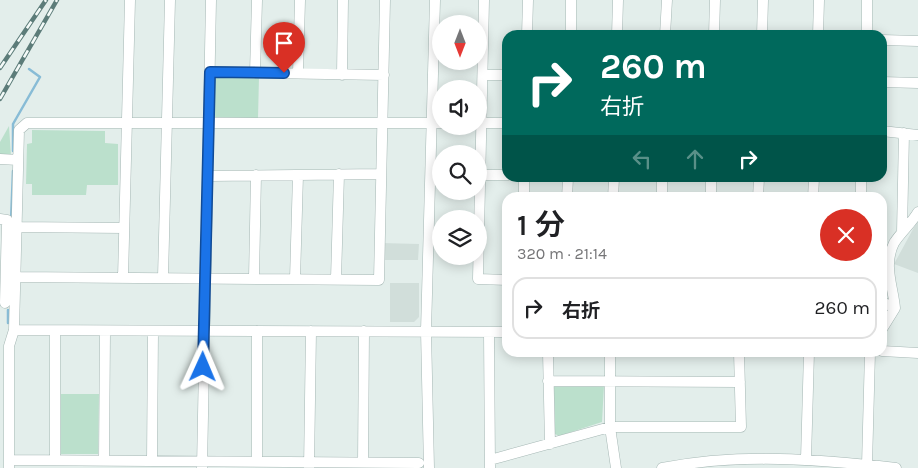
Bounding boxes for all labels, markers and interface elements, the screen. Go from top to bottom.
north arrow [432,15,488,70]
map controls [432,15,487,265]
pin [263,22,305,73]
icon: arrive [270,29,298,57]
text: 260 m [600,46,707,87]
icon: right [517,50,582,115]
button: sound [432,80,487,135]
text: 右折 [600,94,644,120]
button: search [432,145,487,200]
icon: left [628,145,656,173]
icon: ahead [681,145,709,173]
icon: right [734,145,762,173]
text: 1 分 [517,207,565,243]
button: close [820,209,872,261]
button: layers [432,210,487,265]
text: 320 m · 21:14 [517,244,607,263]
icon: right [519,294,547,322]
text: 260 m [815,297,870,319]
text: 右折 [562,300,600,322]
position arrow [176,340,228,392]

